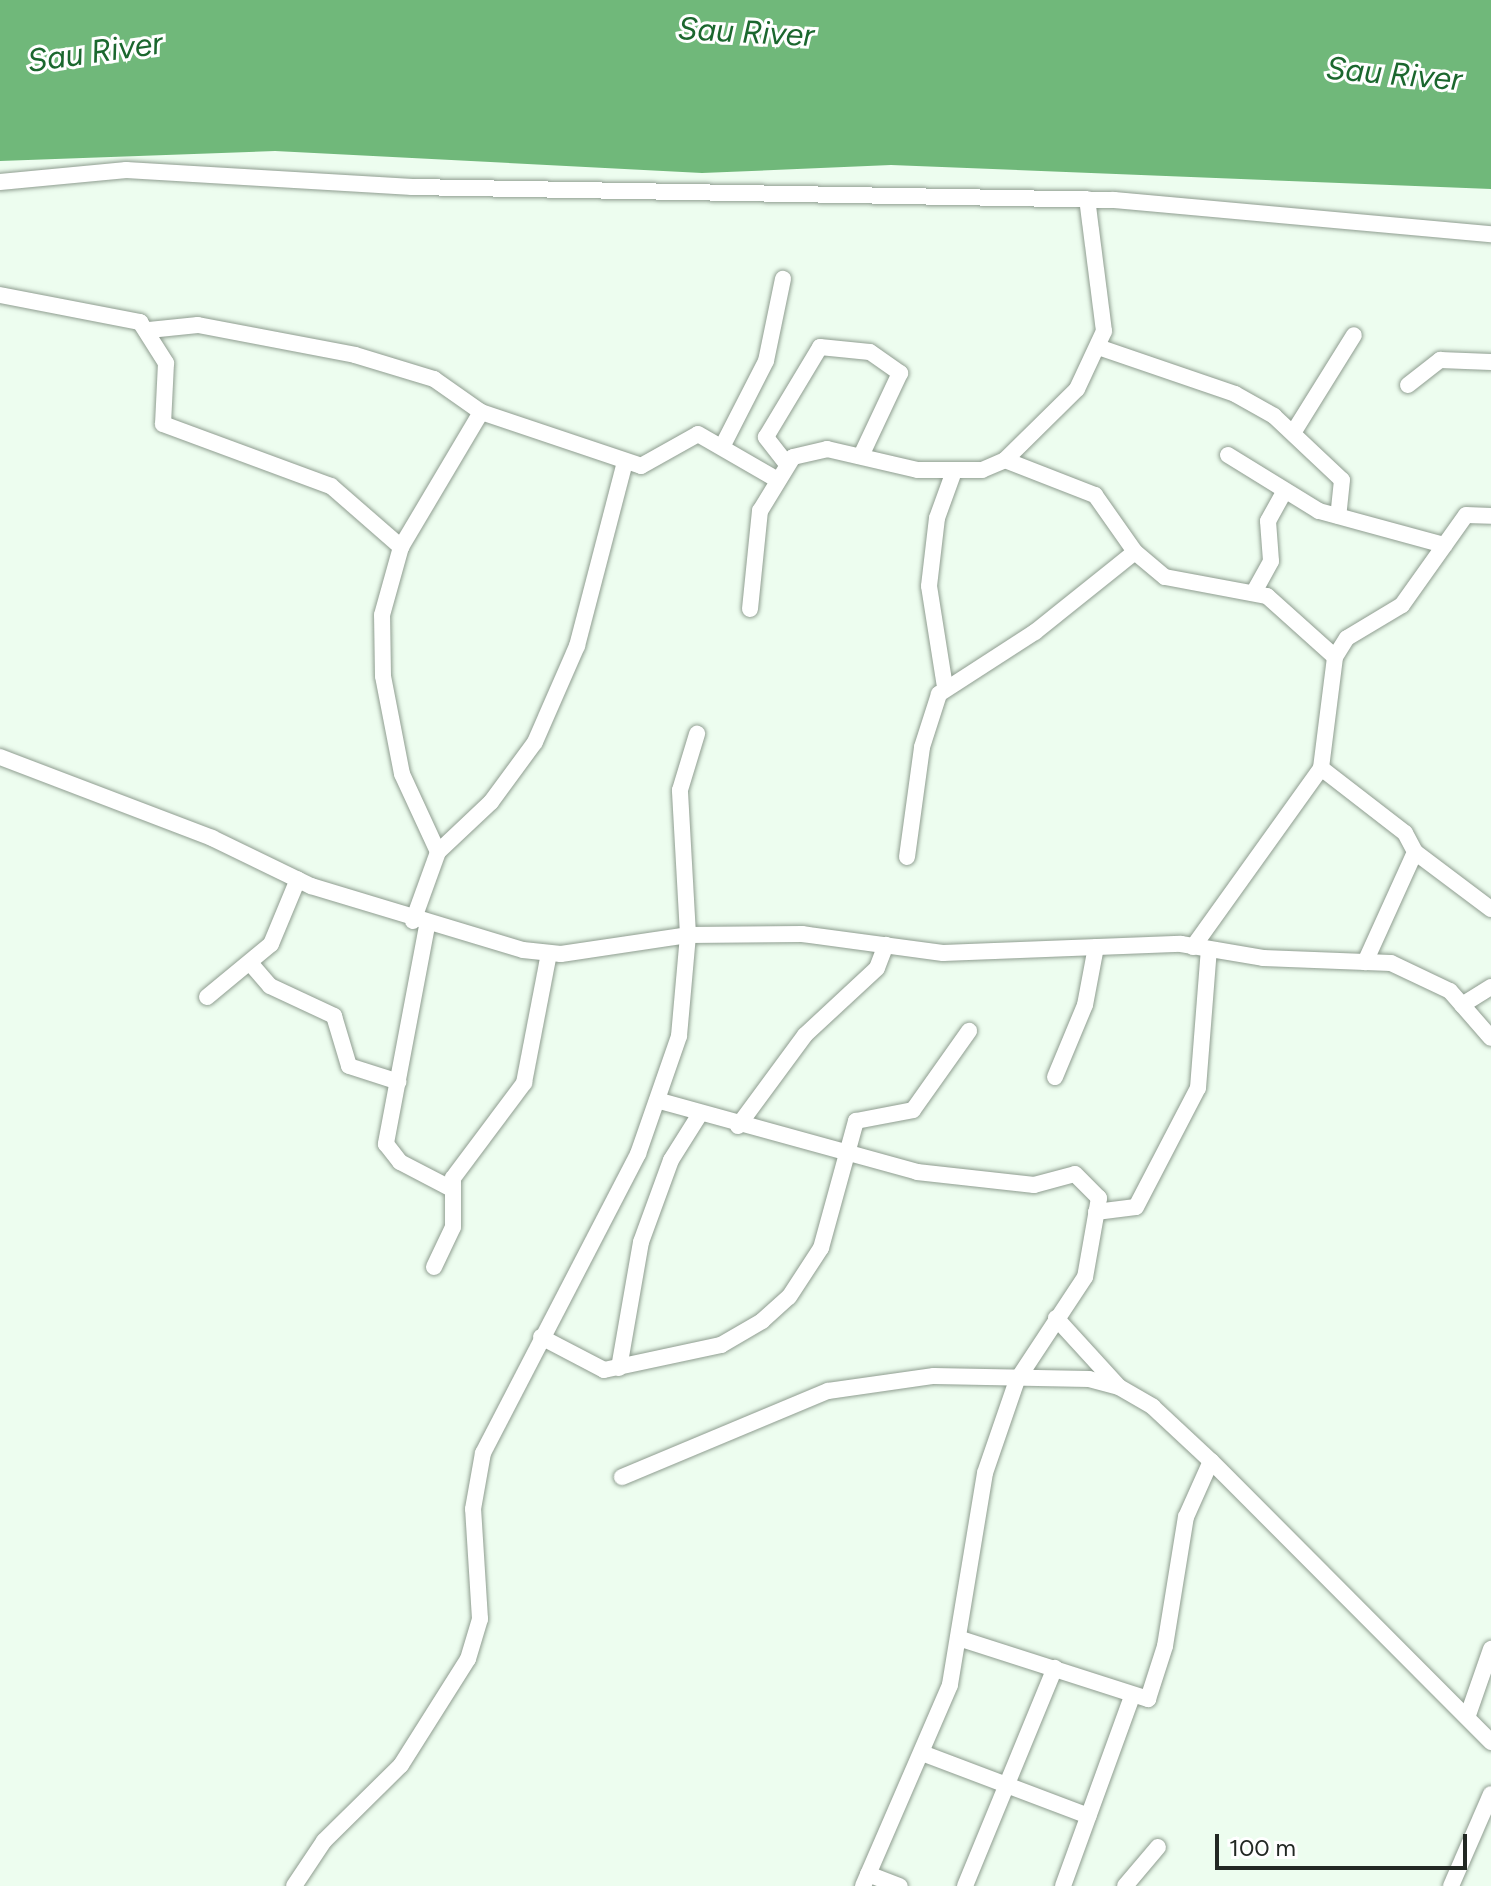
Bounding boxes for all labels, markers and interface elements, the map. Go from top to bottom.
water label: Sau River [677,9,815,55]
water label: Sau River [25,23,165,81]
water label: Sau River [1324,49,1464,99]
scale bar [1219,1818,1471,1868]
text: 100 m [1229,1833,1296,1862]

